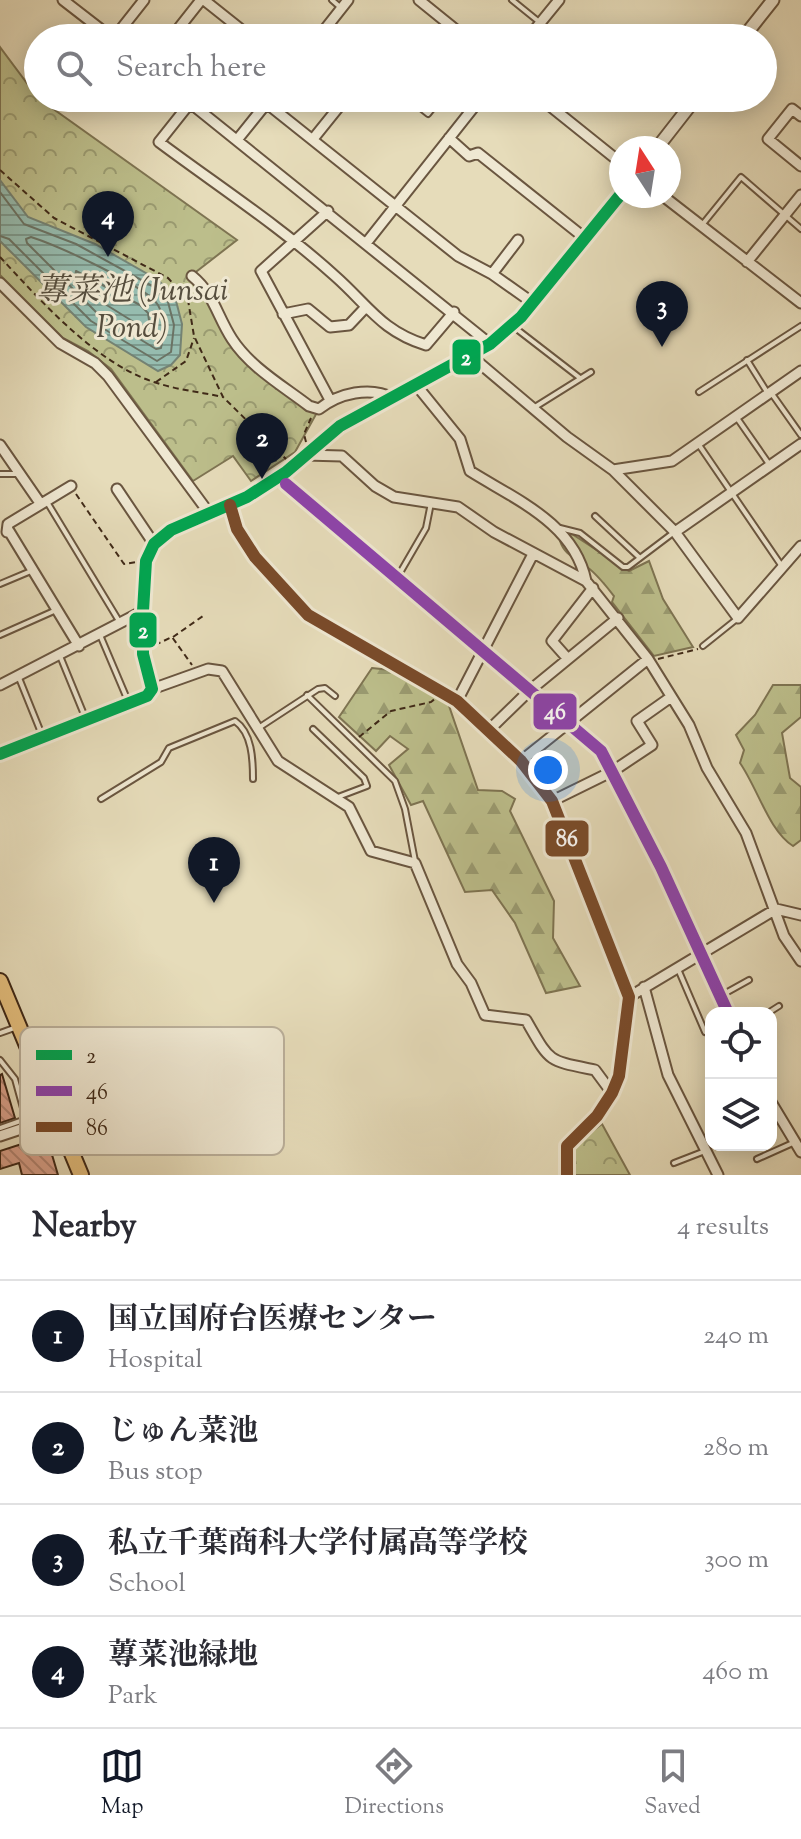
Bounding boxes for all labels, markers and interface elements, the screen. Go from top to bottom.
search box [24,24,777,112]
icon: search [52,46,96,90]
text: Search here [116,47,266,90]
north arrow [609,136,681,208]
pin: 4 [82,191,134,257]
water label: 蓴菜池 (Junsai Pond) [36,269,228,352]
pin: 3 [636,281,688,347]
line badge: 2 [451,338,482,376]
text: 2 [461,344,472,376]
pin: 2 [236,413,288,479]
line badge: 2 [128,611,158,649]
text: 2 [138,617,149,649]
line badge: 46 [532,692,578,731]
text: 46 [543,698,566,730]
your location [528,750,568,790]
line badge: 86 [544,819,590,858]
text: 86 [556,825,578,857]
pin: 1 [188,837,240,903]
map controls [705,1007,777,1151]
button: locate [705,1007,777,1079]
legend [20,1027,284,1155]
text: 2 [86,1042,96,1074]
text: 46 [86,1078,108,1110]
button: layers [705,1079,777,1151]
text: 86 [86,1114,108,1146]
text: Nearby [32,1203,137,1252]
text: 4 results [677,1209,769,1246]
text: 国立国府台医療センター [108,1299,437,1342]
text: 1 [54,1318,62,1355]
text: 240 m [703,1318,769,1355]
text: Hospital [108,1342,203,1379]
text: じゅん菜池 [108,1411,258,1454]
text: 2 [52,1430,64,1467]
text: 280 m [703,1430,769,1467]
text: Bus stop [108,1454,203,1491]
text: 私立千葉商科大学付属高等学校 [108,1523,528,1566]
text: 3 [53,1542,63,1579]
text: 300 m [704,1542,769,1579]
text: School [108,1566,186,1603]
text: 蓴菜池緑地 [108,1635,258,1678]
text: 4 [51,1654,65,1691]
text: 460 m [702,1654,769,1691]
text: Park [108,1678,158,1715]
tab: Map [100,1744,144,1824]
tab: Directions [345,1744,444,1824]
tab: Saved [644,1744,701,1824]

